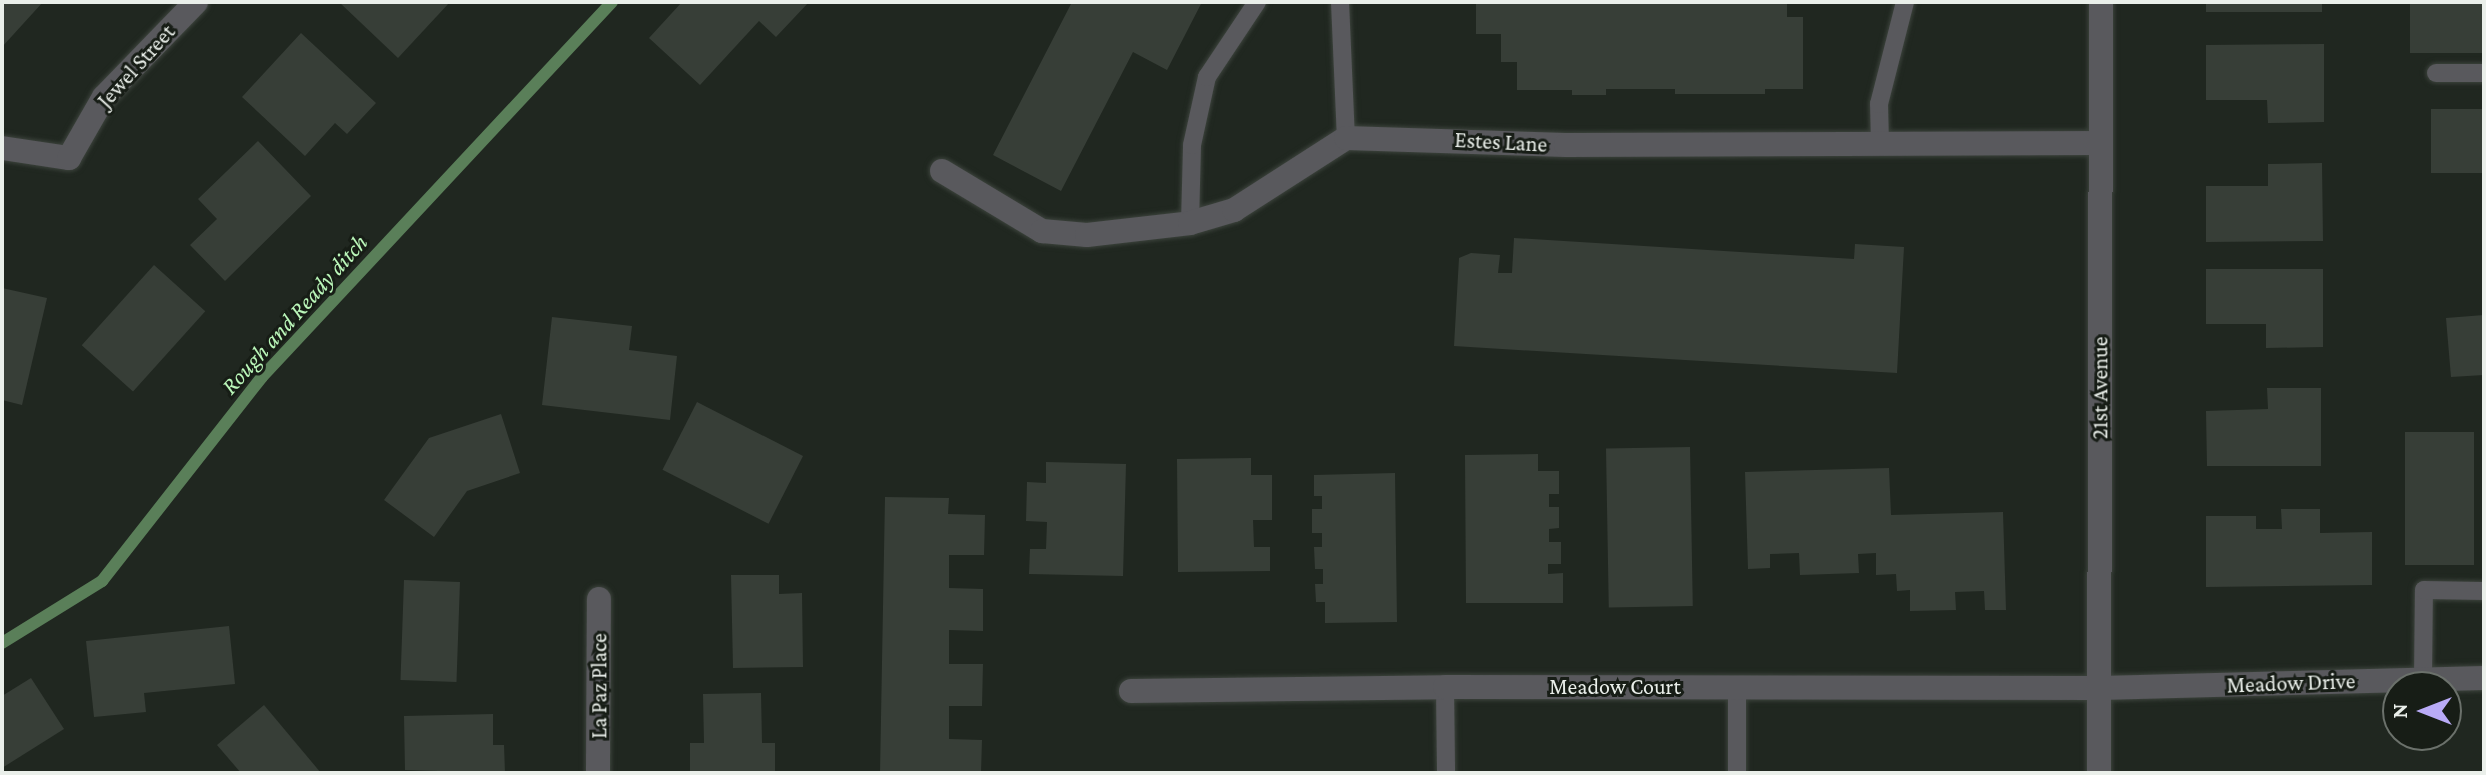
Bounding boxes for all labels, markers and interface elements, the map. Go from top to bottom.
street label: Jewel Street [92,19,180,113]
street label: Estes Lane [1454,126,1548,158]
water label: Rough and Ready ditch [215,228,373,400]
street label: 21st Avenue [2087,337,2113,439]
street label: La Paz Place [586,633,612,739]
street label: Meadow Drive [2226,668,2356,698]
north arrow [2382,671,2462,751]
street label: Meadow Court [1549,674,1681,700]
text: N [2387,704,2412,719]

